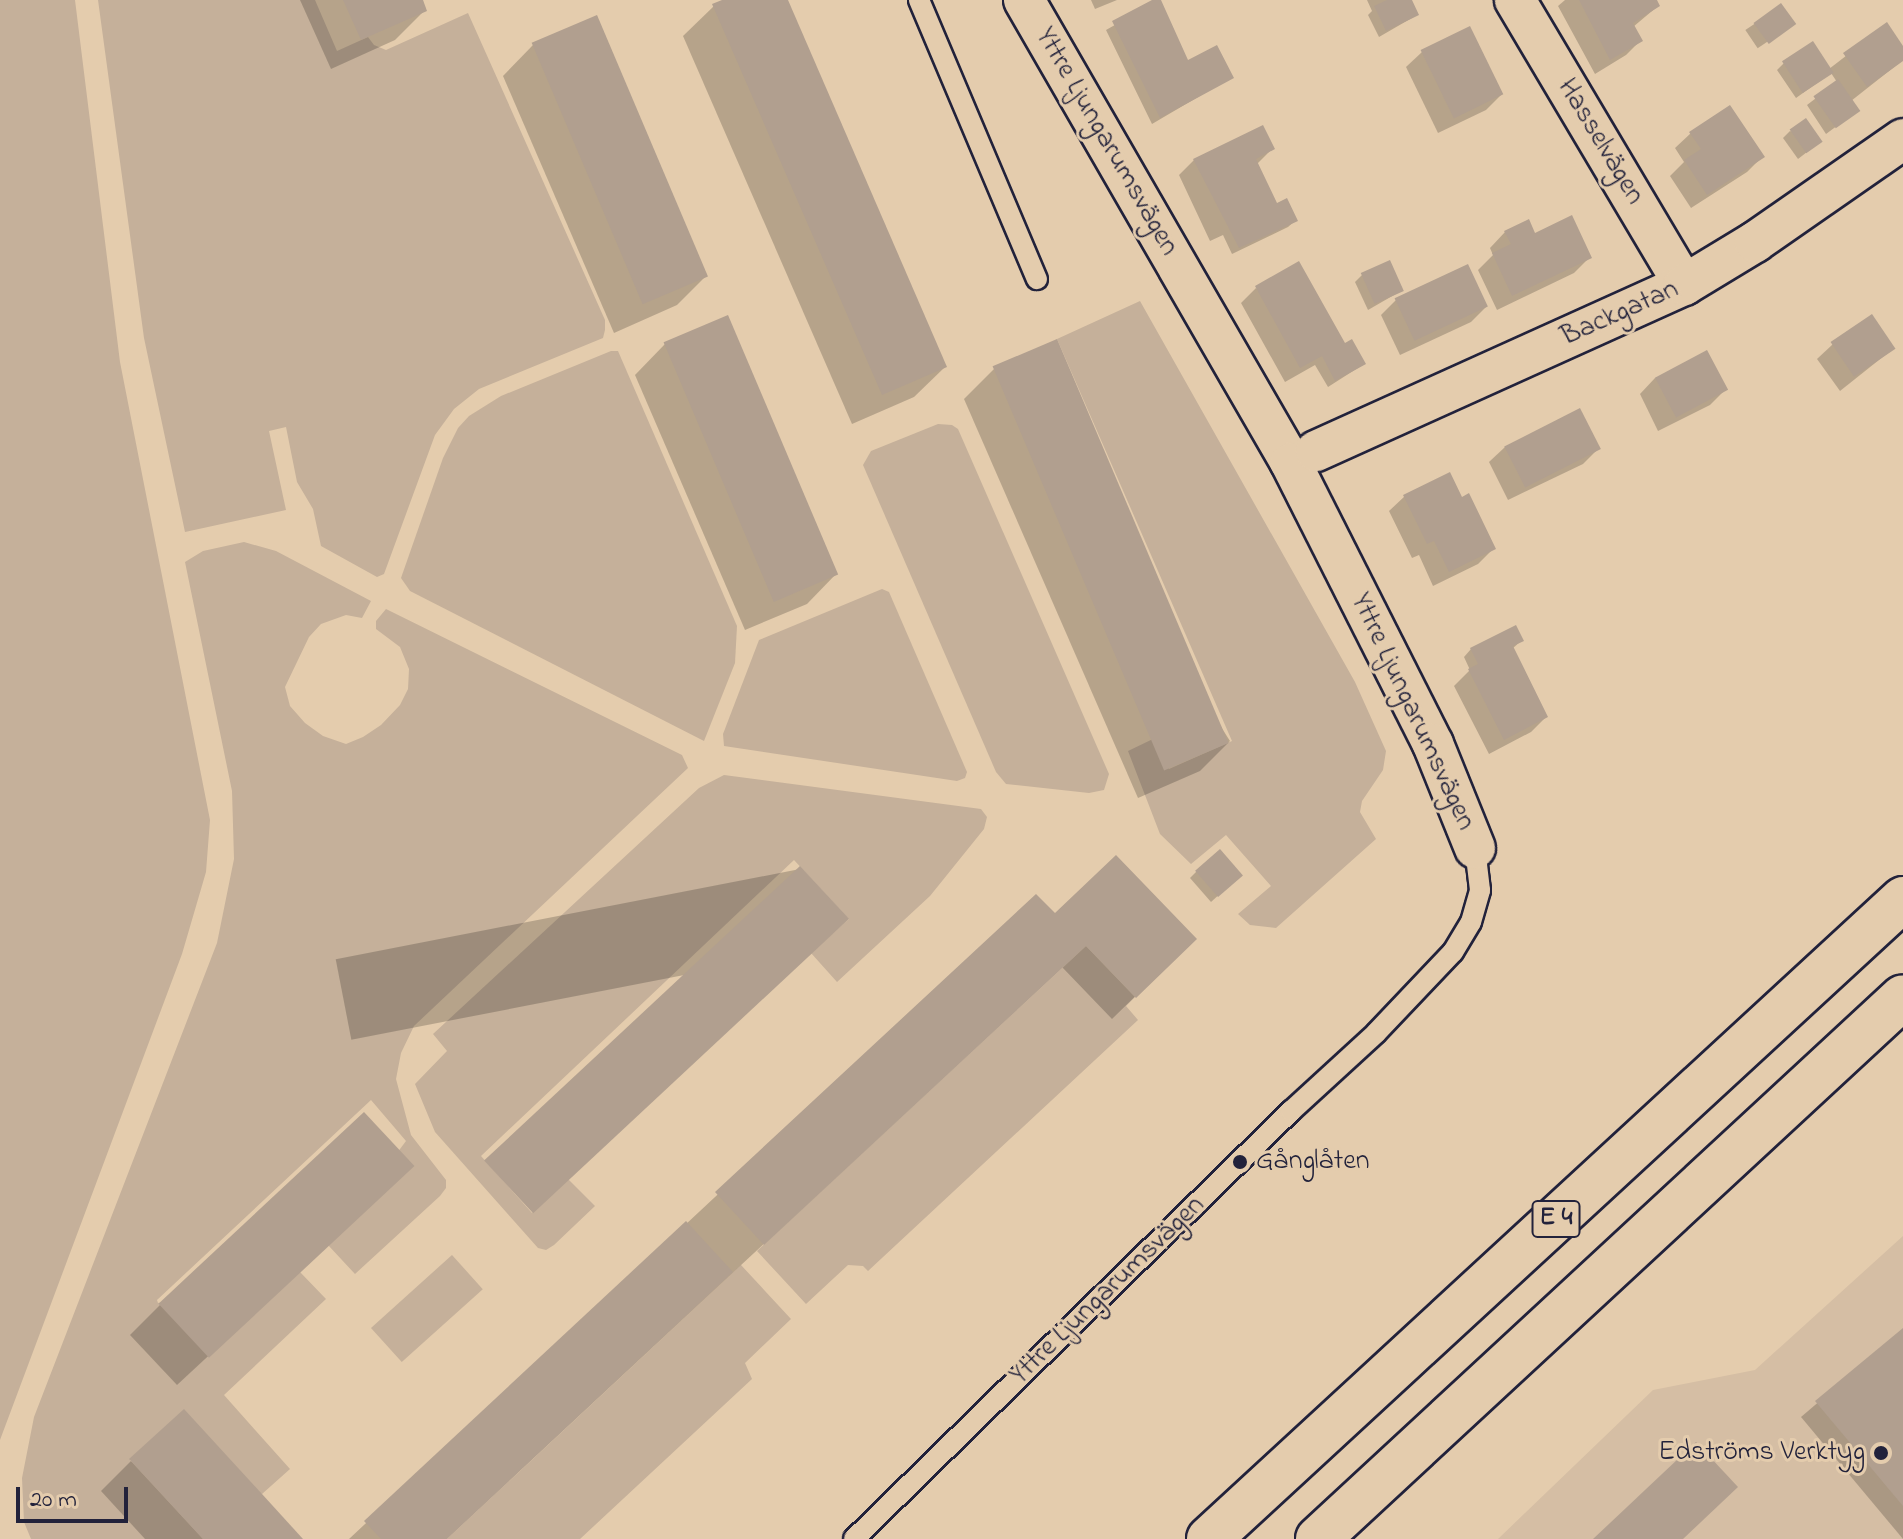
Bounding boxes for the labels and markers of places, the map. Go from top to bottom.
place label: Gånglåten [1256,1145,1370,1179]
marker: Gånglåten [1231,1153,1249,1171]
place label: Edströms Verktyg [1658,1436,1865,1470]
marker: Edströms Verktyg [1872,1444,1890,1462]

